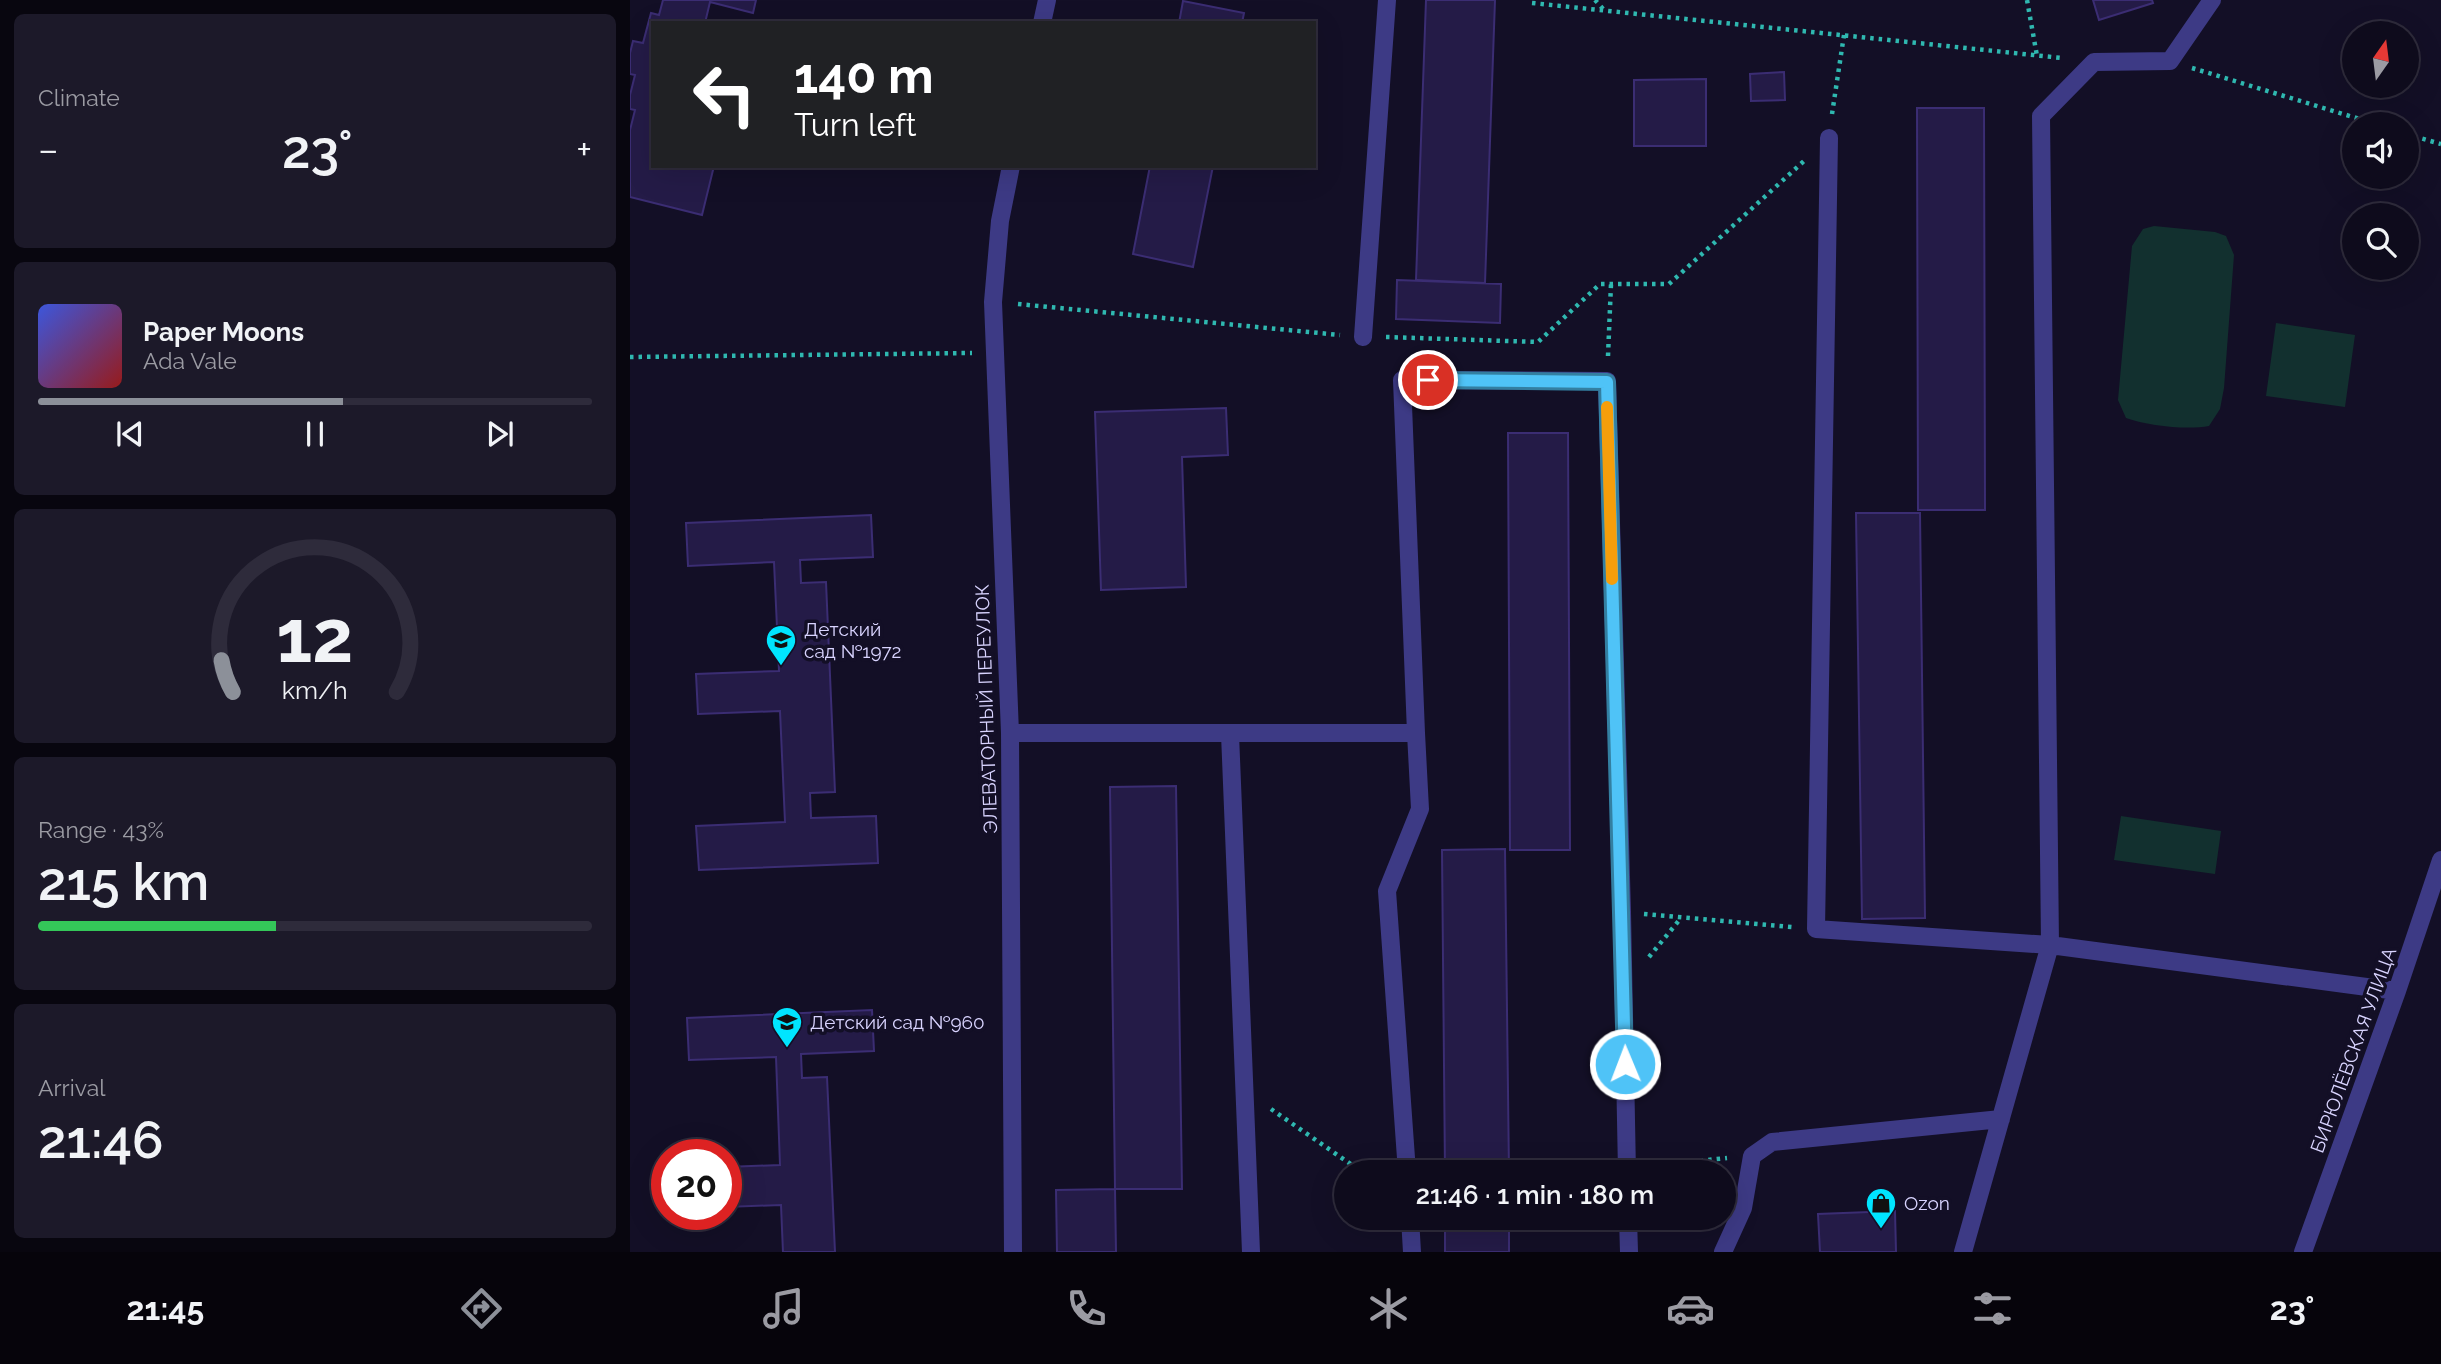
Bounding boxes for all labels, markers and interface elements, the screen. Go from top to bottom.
north arrow [2342,21,2418,98]
map controls [2342,21,2419,280]
text: 140 m [794,47,934,104]
icon: left [679,49,770,140]
text: Climate [38,84,120,111]
text: Turn left [794,106,916,143]
button: sound [2342,112,2419,189]
text: 23° [282,119,353,180]
text: − [38,127,58,172]
text: + [576,127,592,172]
button: search [2342,203,2419,280]
text: Paper Moons [143,317,304,347]
text: Ada Vale [143,347,237,374]
pin [1398,350,1458,410]
icon: arrive [1409,361,1447,399]
icon: previous [111,415,149,453]
icon: pause [296,415,334,453]
icon: next [481,415,519,453]
street label: ЭЛЕВАТОРНЫЙ ПЕРЕУЛОК [971,584,1001,834]
text: 12 [276,594,354,679]
place label: Детский сад №1972 [804,618,902,662]
school or university icon: Детский сад №1972 [764,623,798,667]
text: km/h [282,675,348,705]
text: Range · 43% [38,816,164,843]
text: 215 km [38,851,209,912]
street label: БИРЮЛЁВСКАЯ УЛИЦА [2306,944,2400,1156]
school or university icon: Детский сад №960 [770,1005,804,1049]
place label: Детский сад №960 [810,1011,985,1033]
position arrow [1588,1027,1662,1101]
text: Arrival [38,1074,105,1101]
text: 21:46 [38,1109,164,1170]
speed limit sign: 20 [651,1139,742,1230]
text: 21:46 · 1 min · 180 m [1416,1180,1654,1210]
shop icon: Ozon [1864,1186,1898,1230]
place label: Ozon [1904,1192,1950,1214]
icon: directions [457,1284,506,1333]
icon: music [759,1284,808,1333]
icon: phone [1062,1284,1111,1333]
icon: climate [1364,1284,1413,1333]
icon: car [1666,1284,1715,1333]
icon: filters [1968,1284,2017,1333]
text: 21:45 [127,1290,204,1327]
text: 23° [2270,1290,2314,1327]

